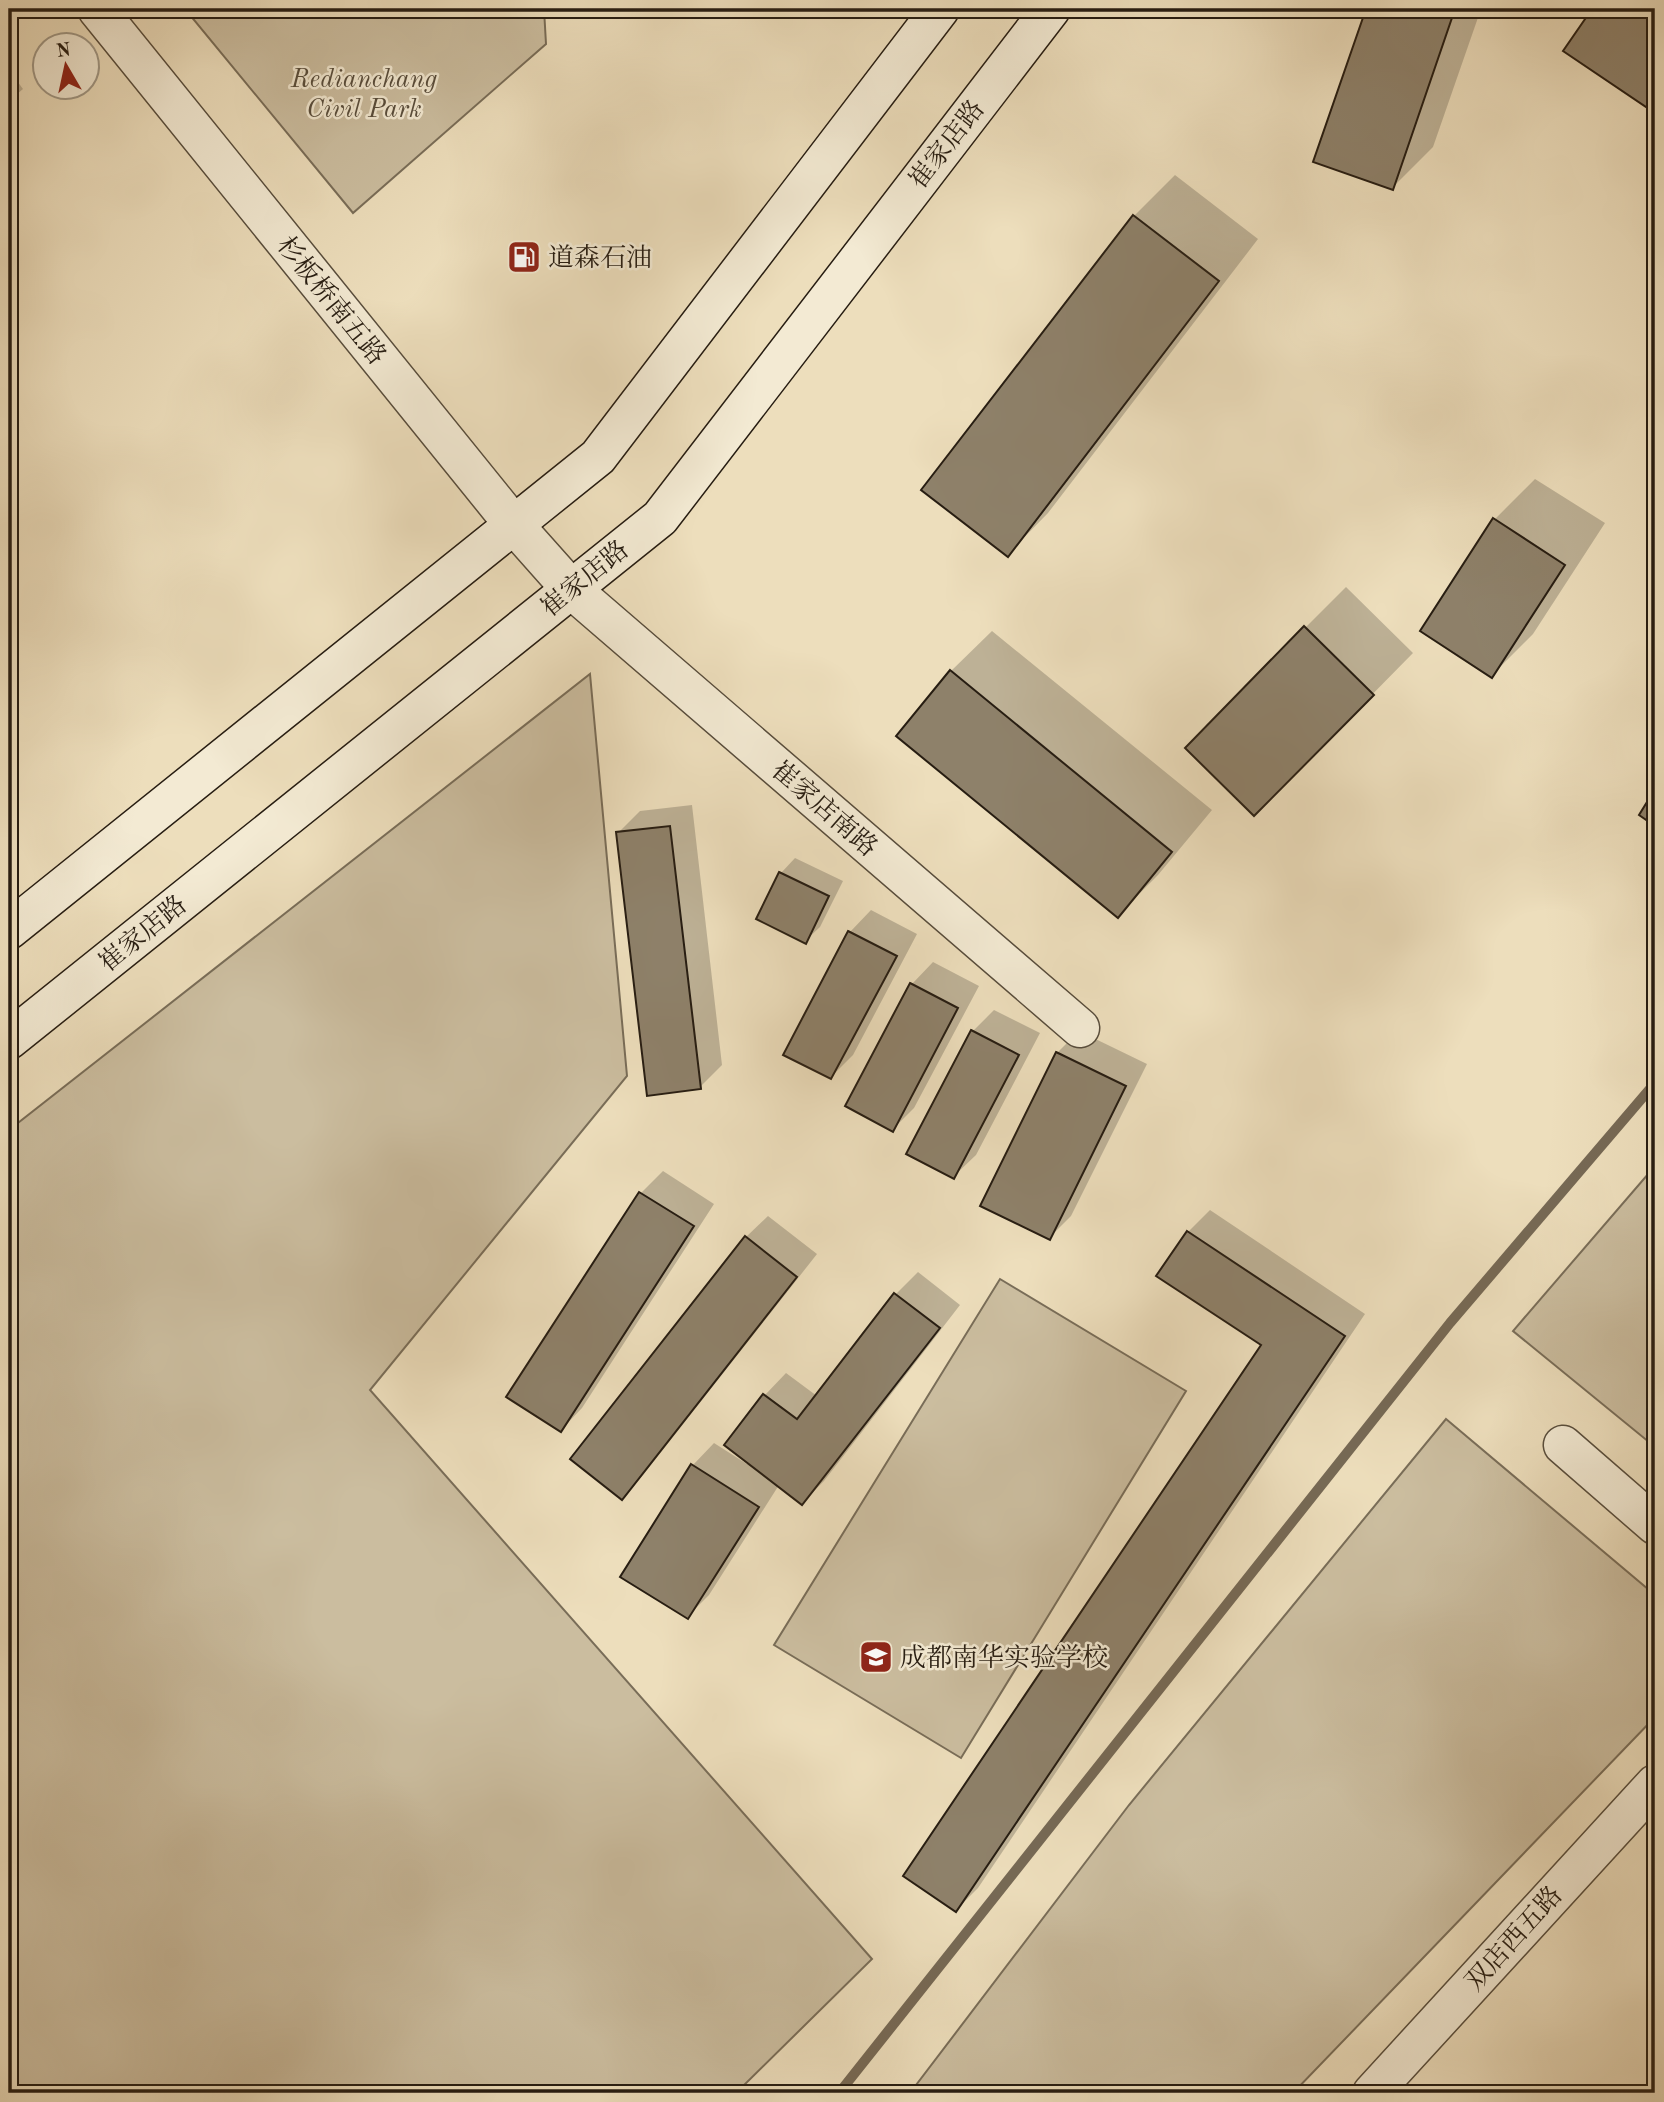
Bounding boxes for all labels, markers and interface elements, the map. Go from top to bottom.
north arrow [32,32,102,102]
text: N [55,41,73,62]
park label: Redianchang Civil Park [290,67,437,123]
street label: 崔家店路 [904,95,990,194]
street label: 杉板桥南五路 [271,231,391,370]
fuel station icon: 道森石油 [505,238,543,276]
place label: 道森石油 [548,244,652,272]
street label: 崔家店路 [535,535,634,622]
street label: 崔家店南路 [766,756,883,862]
street label: 崔家店路 [93,890,192,977]
school or university icon: 成都南华实验学校 [857,1638,895,1676]
place label: 成都南华实验学校 [900,1643,1108,1672]
street label: 双店西五路 [1460,1881,1568,1996]

